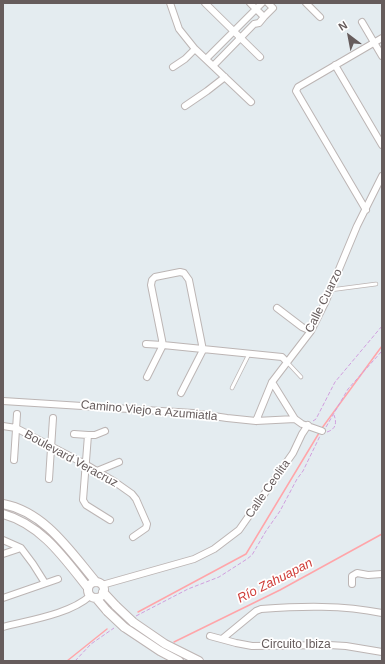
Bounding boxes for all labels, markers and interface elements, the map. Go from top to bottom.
north arrow [329,16,369,56]
text: N [336,19,349,33]
street label: Calle Cuarzo [302,267,346,335]
street label: Camino Viejo a Azumiatla [80,398,218,424]
street label: Boulevard Veracruz [22,427,120,491]
street label: Calle Ceolita [243,457,293,521]
water label: Río Zahuapan [235,555,315,607]
street label: Circuito Ibiza [261,638,331,652]

